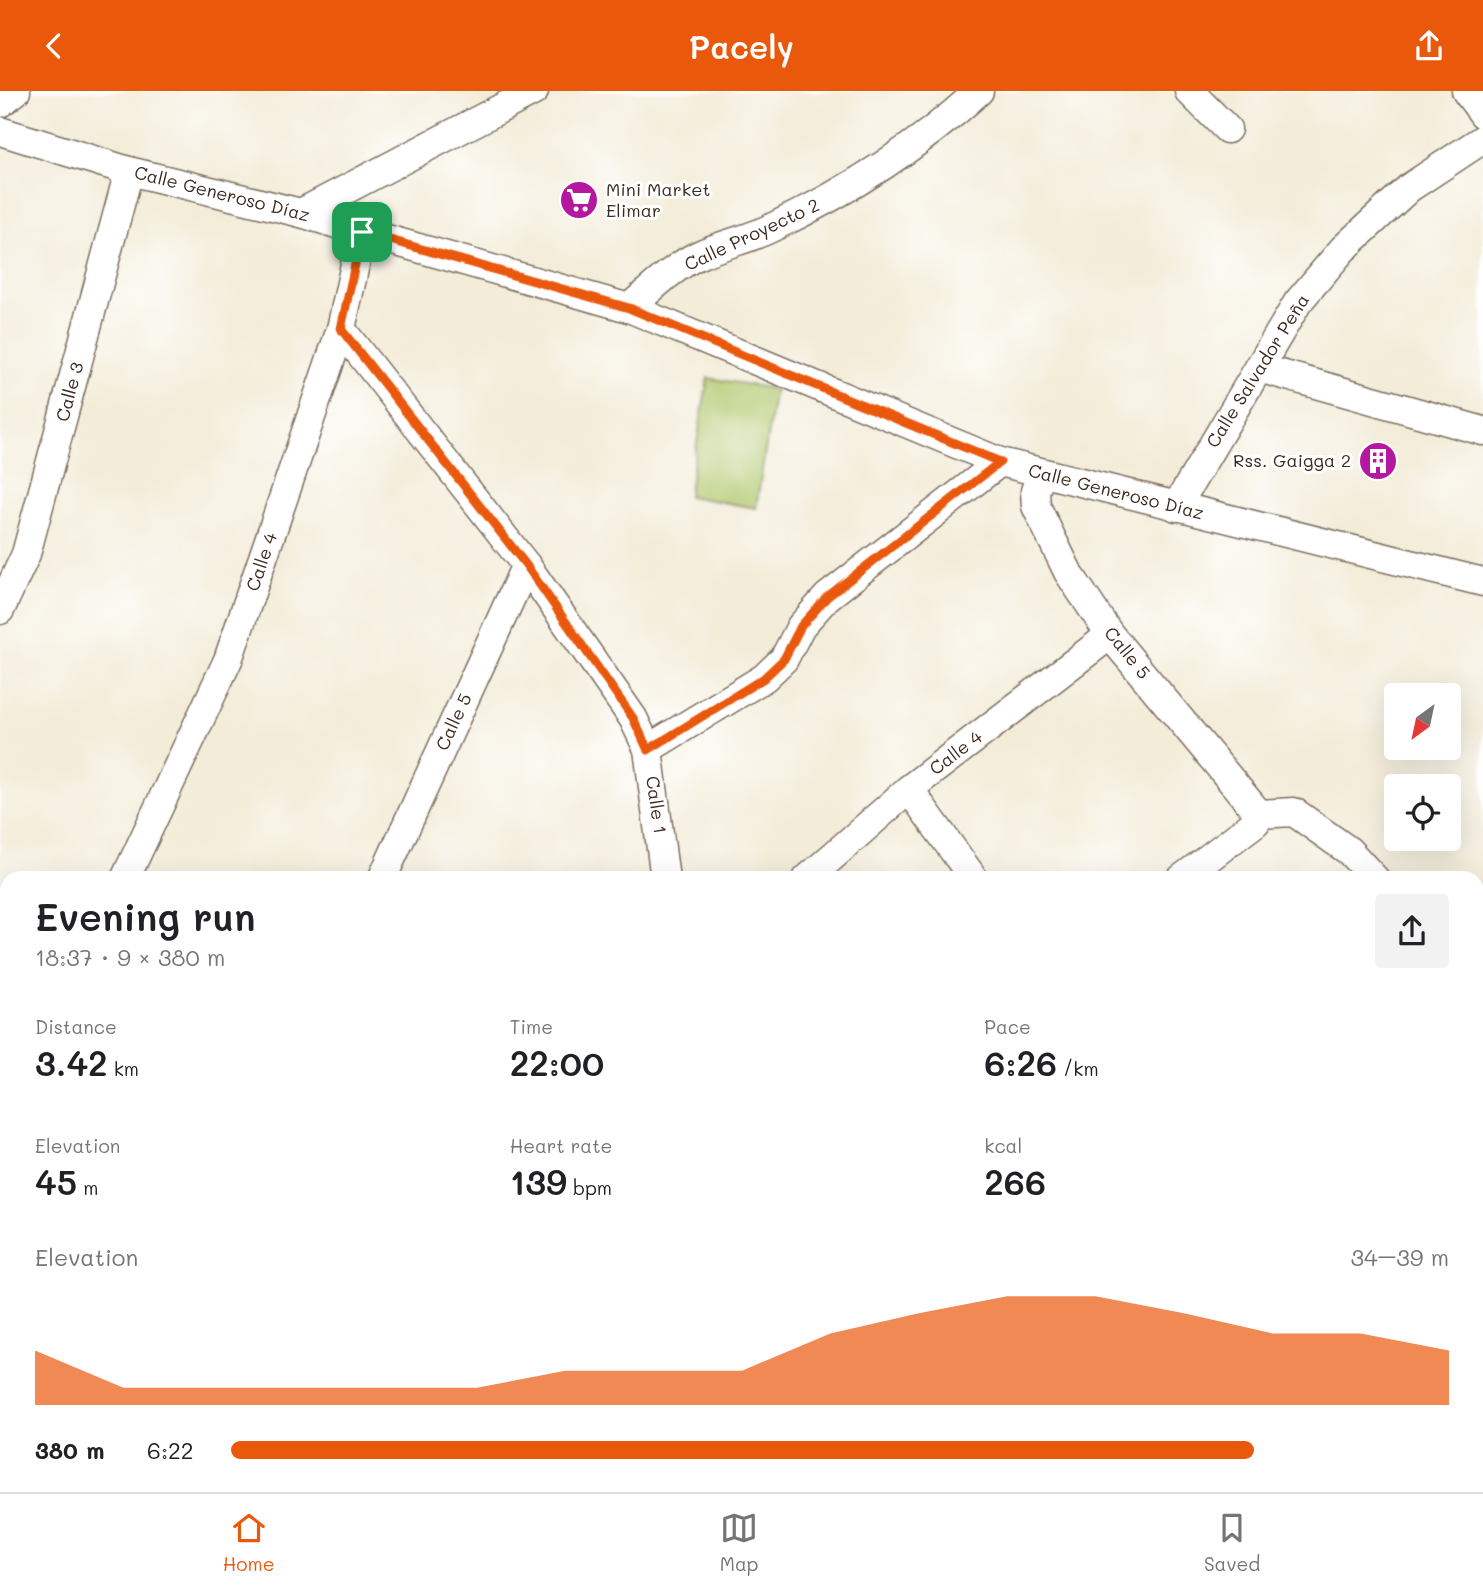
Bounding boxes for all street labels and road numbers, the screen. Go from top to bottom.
street label: Calle Generoso Díaz [132,160,312,226]
street label: Calle Proyecto 2 [680,192,823,276]
street label: Calle Salvador Peña [1200,289,1314,452]
street label: Calle 3 [50,359,88,424]
street label: Calle Generoso Díaz [1026,458,1206,524]
street label: Calle 4 [240,529,282,594]
street label: Calle 5 [1099,621,1156,683]
street label: Calle 5 [429,689,477,754]
street label: Calle 4 [924,724,987,780]
street label: Calle 1 [641,774,673,835]

